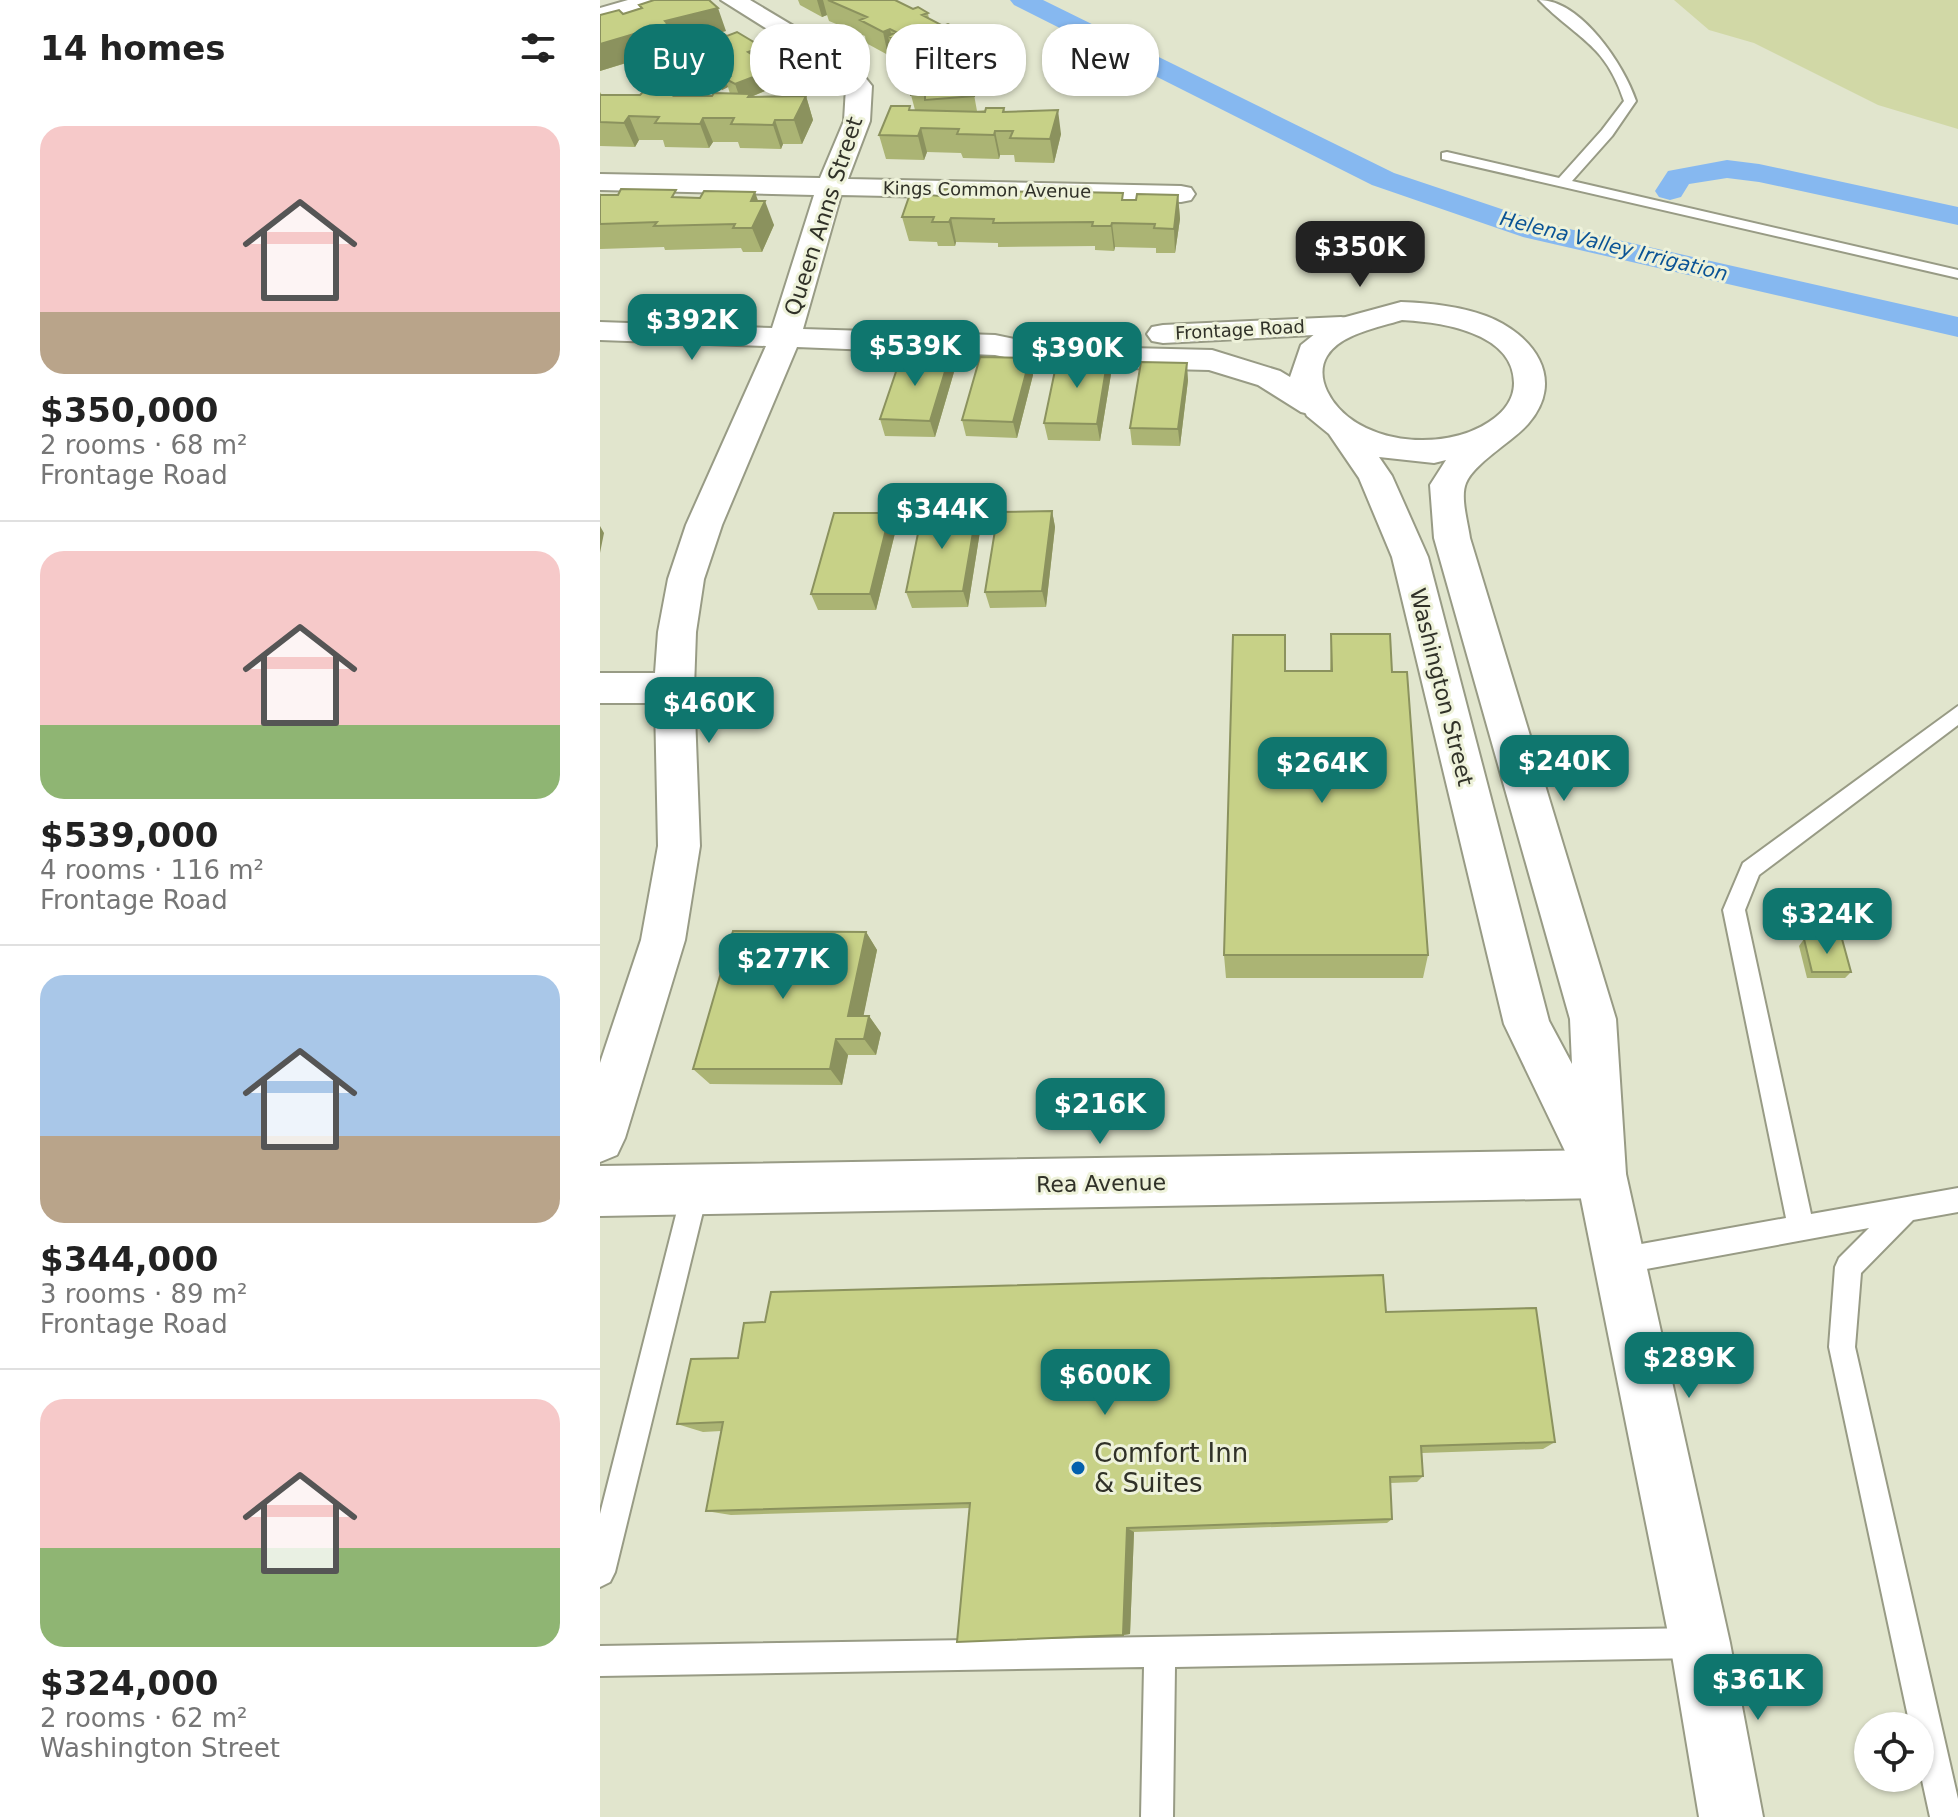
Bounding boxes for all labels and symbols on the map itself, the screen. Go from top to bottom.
street label: Queen Anns Street [780,113,868,319]
street label: Kings Common Avenue [883,177,1091,202]
water label: Helena Valley Irrigation [1498,206,1730,286]
pin: $350K [1304,221,1416,289]
pin: $392K [636,294,748,362]
street label: Frontage Road [1175,316,1305,343]
pin: $539K [859,320,971,388]
pin: $390K [1021,322,1133,390]
pin: $344K [886,483,998,551]
street label: Washington Street [1405,586,1478,789]
pin: $460K [653,677,765,745]
pin: $240K [1508,735,1620,803]
pin: $264K [1266,737,1378,805]
pin: $324K [1771,888,1883,956]
pin: $277K [727,933,839,1001]
pin: $216K [1044,1078,1156,1146]
street label: Rea Avenue [1036,1170,1166,1197]
pin: $289K [1633,1332,1745,1400]
pin: $600K [1049,1349,1161,1417]
place label: Comfort Inn & Suites [1094,1438,1248,1498]
marker: Comfort Inn & Suites [1069,1459,1087,1477]
pin: $361K [1702,1654,1814,1722]

